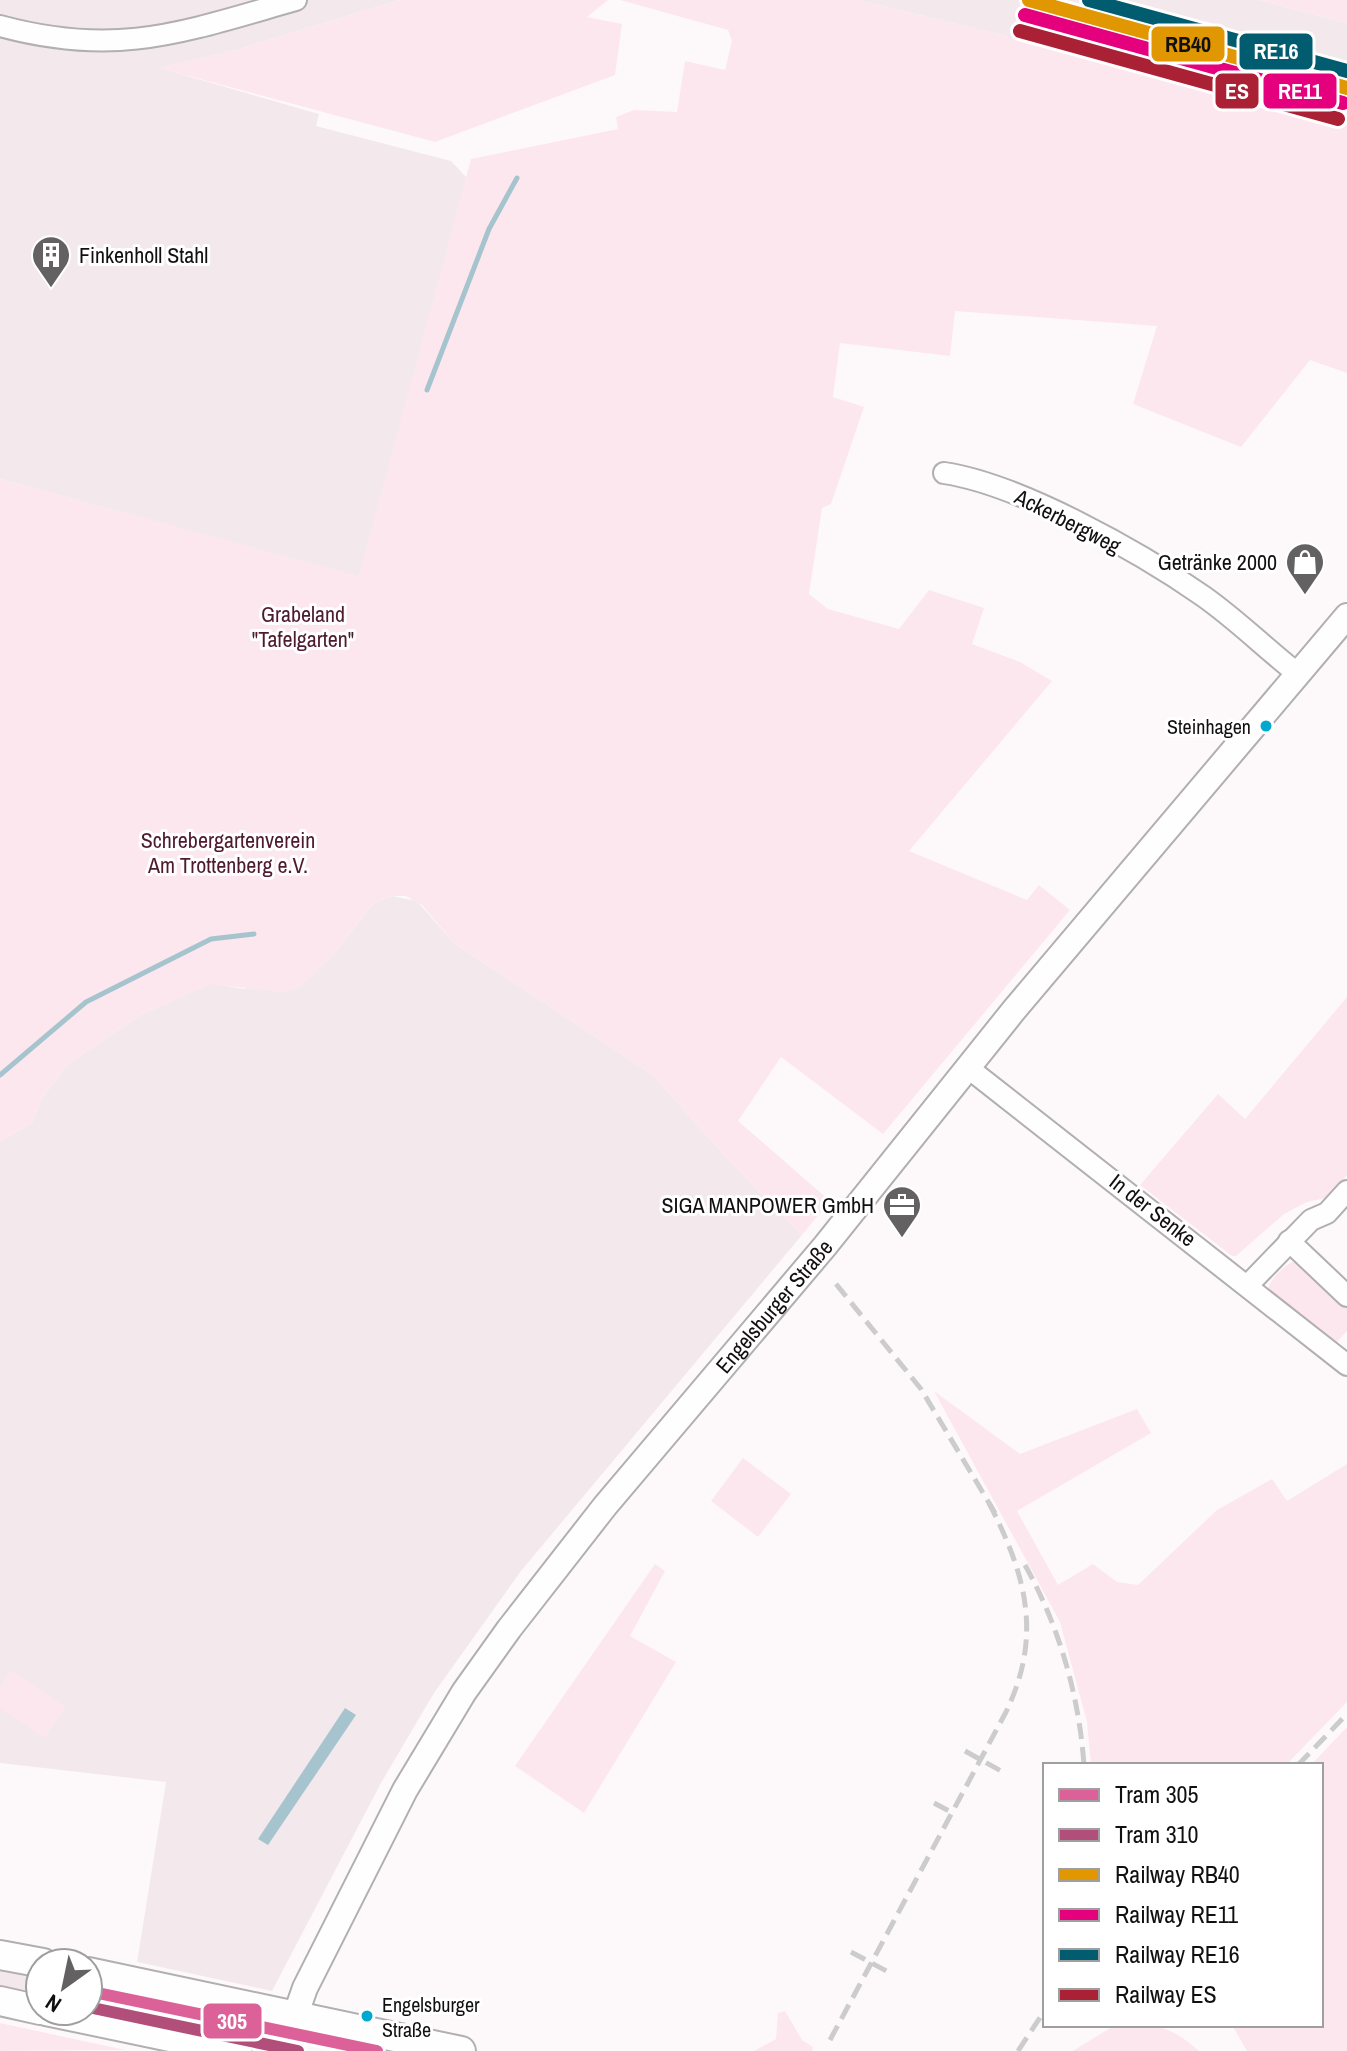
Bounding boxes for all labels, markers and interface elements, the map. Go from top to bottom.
line badge: RB40 [1150,25,1226,63]
text: RB40 [1165,29,1211,59]
line badge: RE16 [1238,32,1314,71]
text: RE16 [1253,36,1299,66]
line badge: ES [1214,72,1260,110]
line badge: RE11 [1262,72,1338,110]
text: ES [1225,76,1249,106]
text: RE11 [1278,76,1323,106]
building icon: Finkenholl Stahl [30,234,72,289]
place label: Finkenholl Stahl [79,240,208,270]
street label: Ackerbergweg [1009,481,1126,561]
shop icon: Getränke 2000 [1284,541,1326,596]
place label: Getränke 2000 [1158,547,1277,577]
park label: Grabeland "Tafelgarten" [252,599,354,654]
place label: Steinhagen [1167,713,1251,740]
marker: Steinhagen [1258,718,1274,734]
park label: Schrebergartenverein Am Trottenberg e.V. [141,825,315,880]
street label: In der Senke [1103,1167,1203,1253]
office icon: SIGA MANPOWER GmbH [881,1184,923,1239]
place label: SIGA MANPOWER GmbH [661,1190,874,1220]
street label: Engelsburger Straße [709,1233,839,1380]
legend [1043,1763,1323,2027]
text: Tram 305 [1115,1778,1199,1810]
text: Tram 310 [1115,1818,1199,1850]
text: Railway RB40 [1115,1858,1240,1890]
text: Railway RE11 [1115,1898,1238,1930]
text: Railway RE16 [1115,1938,1240,1970]
north arrow [24,1947,104,2027]
text: Railway ES [1115,1978,1217,2010]
text: N [39,1988,67,2020]
place label: Engelsburger Straße [382,1991,480,2043]
line badge: 305 [202,2002,263,2040]
text: 305 [217,2006,247,2036]
marker: Engelsburger Straße [359,2008,375,2024]

